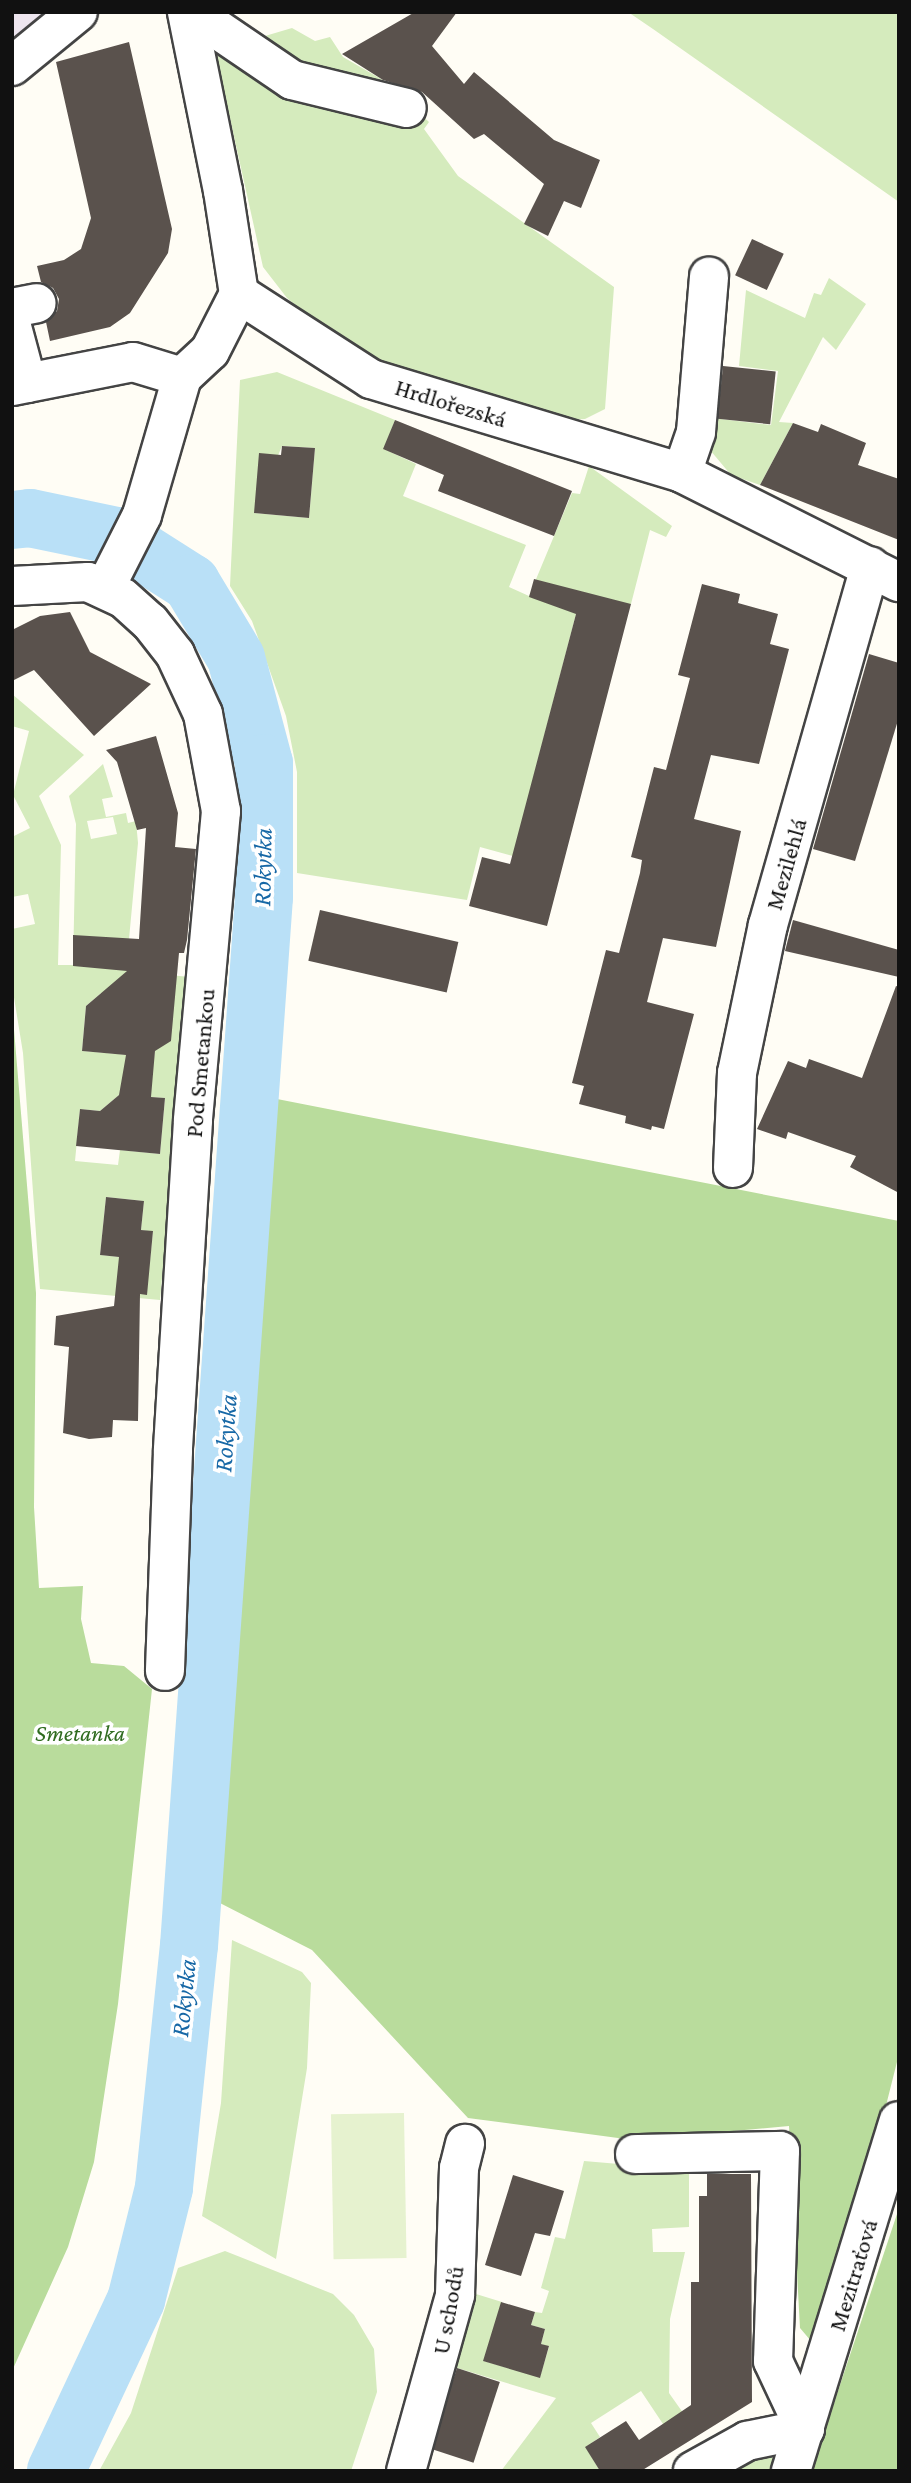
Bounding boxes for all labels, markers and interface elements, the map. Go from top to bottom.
street label: Hrdlořezská [392,372,510,434]
street label: Mezilehlá [759,815,813,913]
water label: Rokytka [247,827,279,907]
street label: Pod Smetankou [179,987,221,1139]
water label: Rokytka [208,1393,244,1473]
park label: Smetanka [35,1719,125,1747]
water label: Rokytka [164,1957,204,2039]
street label: Mezitraťová [822,2215,884,2335]
street label: U schodů [426,2263,470,2357]

